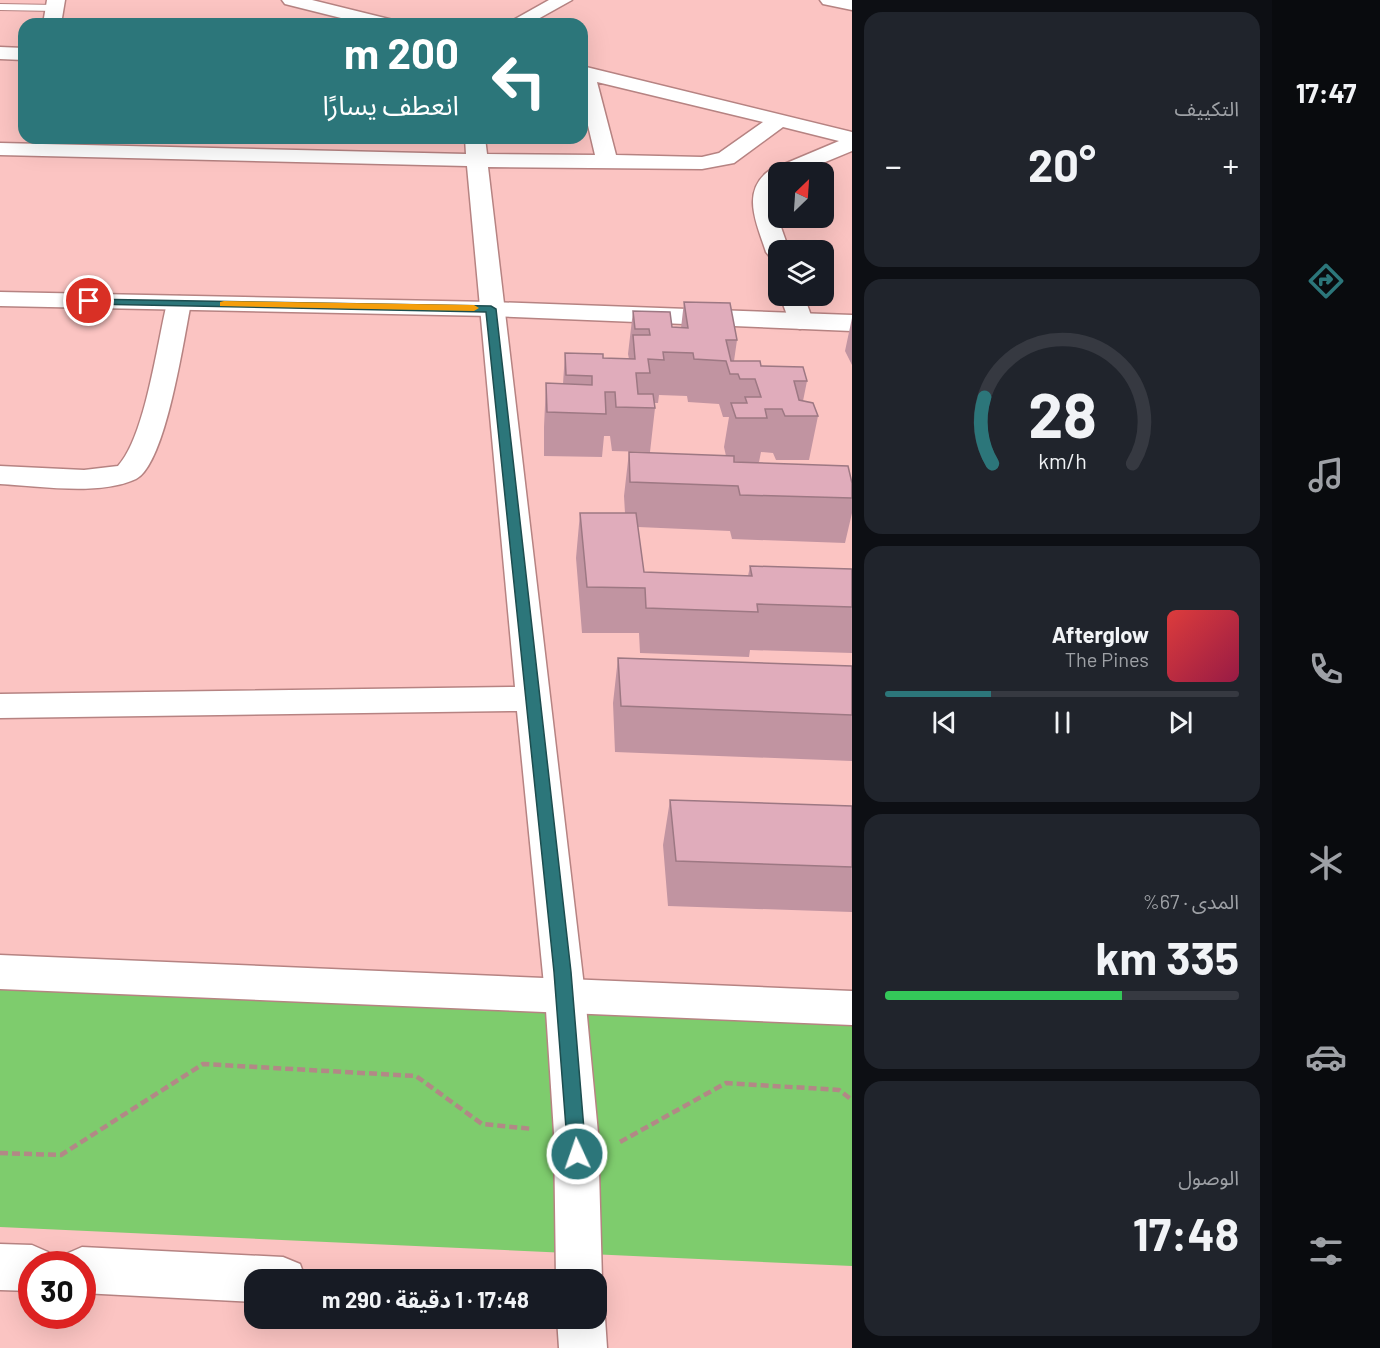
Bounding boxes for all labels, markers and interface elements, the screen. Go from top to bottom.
text: 200 m [344,27,459,77]
icon: left [480,42,558,120]
text: 17:47 [1296,76,1356,108]
text: انعطف يسارًا [322,88,459,120]
text: التكييف [1175,96,1239,120]
text: 20° [1028,137,1096,191]
text: − [885,145,902,185]
text: + [1223,145,1239,185]
north arrow [768,162,834,228]
map controls [768,162,834,306]
button: layers [768,240,834,306]
icon: directions [1305,260,1347,302]
pin [63,275,114,326]
icon: arrive [72,284,105,317]
text: 28 [1028,376,1096,450]
text: km/h [1038,448,1086,473]
icon: music [1305,454,1347,496]
text: Afterglow [1052,621,1149,647]
text: The Pines [1065,647,1149,671]
icon: phone [1305,648,1347,690]
icon: previous [928,706,961,739]
icon: pause [1046,706,1079,739]
icon: next [1164,706,1197,739]
icon: climate [1305,842,1347,884]
text: المدى · 67% [1143,889,1239,913]
text: 335 km [1096,930,1239,984]
icon: car [1305,1036,1347,1078]
position arrow [545,1122,609,1186]
text: الوصول [1178,1165,1239,1189]
text: 17:48 [1133,1206,1239,1260]
icon: filters [1305,1230,1347,1272]
speed limit sign: 30 [18,1251,96,1329]
text: 17:48 · 1 دقيقة · 290 m [322,1286,529,1312]

